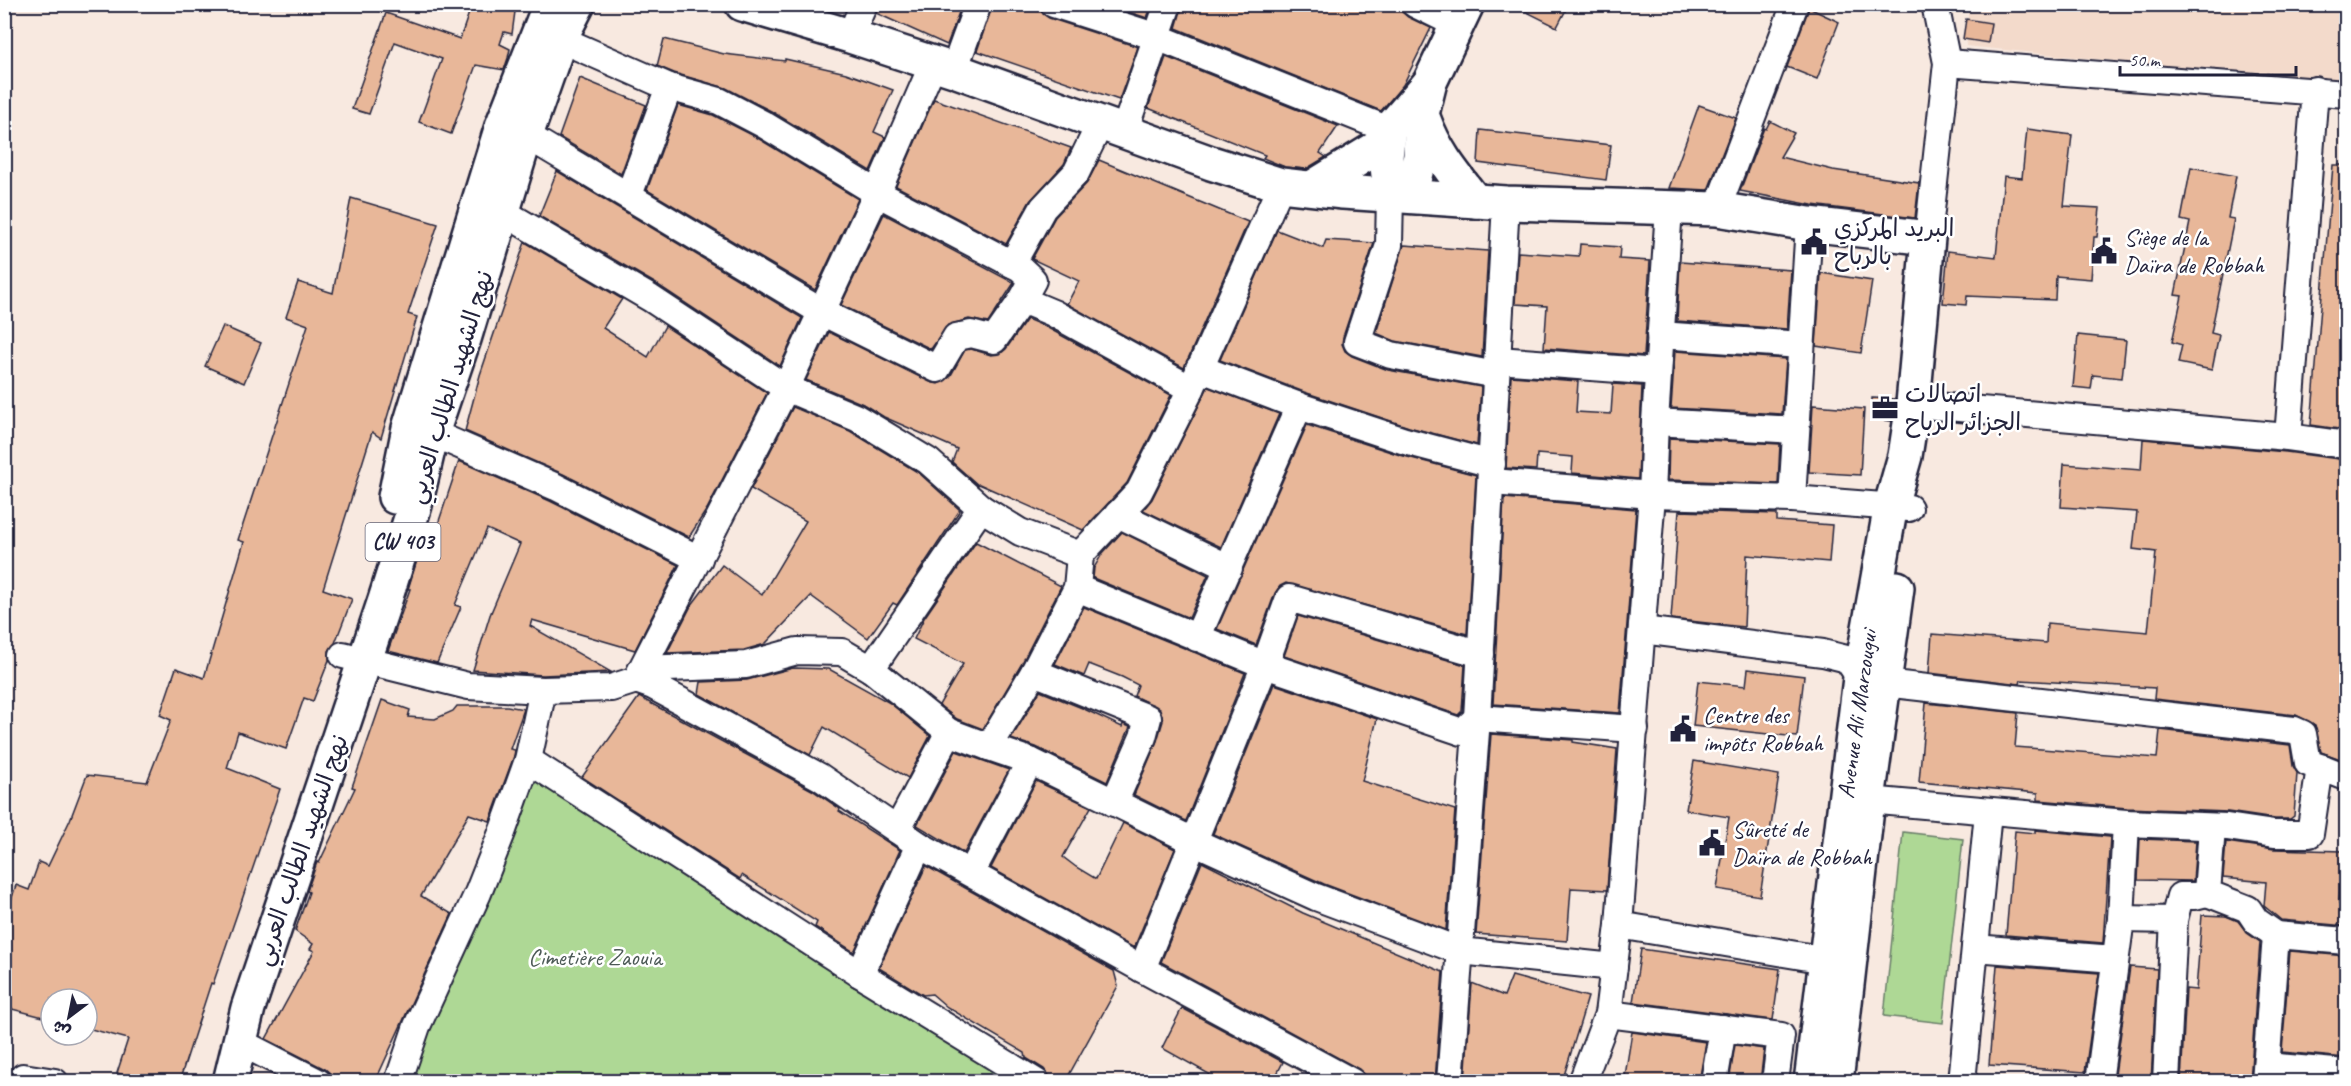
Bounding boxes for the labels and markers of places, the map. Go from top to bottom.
place label: البريد المركزي بالرباح [1834,213,1954,272]
place label: Siège de la Daïra de Robbah [2124,222,2265,280]
public building icon: البريد المركزي بالرباح [1799,227,1829,257]
public building icon: Siège de la Daïra de Robbah [2089,236,2119,266]
place label: اتصالات الجزائر الرباح [1905,379,2021,438]
office icon: اتصالات الجزائر الرباح [1870,393,1900,423]
place label: Centre des impôts Robbah [1703,700,1824,758]
public building icon: Centre des impôts Robbah [1668,714,1698,744]
place label: Sûreté de Daïra de Robbah [1732,814,1873,872]
public building icon: Sûreté de Daïra de Robbah [1697,828,1727,858]

